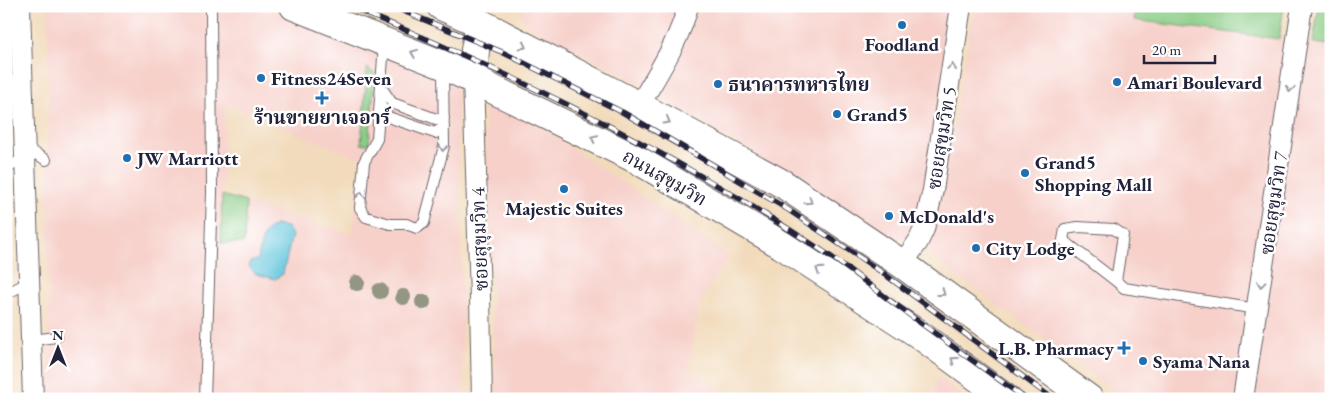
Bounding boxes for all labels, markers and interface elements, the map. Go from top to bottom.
marker: Foodland [896,19,908,31]
place label: Foodland [865,32,940,57]
scale bar [1144,32,1216,64]
one-way arrow [518,40,527,50]
text: 20 m [1152,40,1181,59]
one-way arrow [410,49,419,59]
one-way arrow [946,63,957,71]
place label: Fitness24Seven [271,66,392,91]
place label: Amari Boulevard [1126,70,1263,95]
place label: ธนาคารทหารไทย [728,71,869,97]
marker: Fitness24Seven [255,72,267,84]
marker: Amari Boulevard [1111,76,1123,88]
marker: ธนาคารทหารไทย [712,78,724,90]
street label: ซอยสุขุมวิท 5 [921,85,962,191]
one-way arrow [1285,85,1295,93]
marker: ร้านขายยาเจอาร์ [316,92,328,104]
place label: Grand5 [847,102,908,127]
place label: ร้านขายยาเจอาร์ [254,105,392,130]
marker: Grand5 [831,108,843,120]
one-way arrow [662,115,671,125]
one-way arrow [590,134,599,144]
street label: ถนนสุขุมวิท [618,143,712,212]
one-way arrow [438,145,449,153]
place label: JW Marriott [135,146,238,171]
street label: ซอยสุขุมวิท 7 [1254,149,1293,256]
place label: Grand5 Shopping Mall [1035,150,1153,197]
marker: JW Marriott [121,152,133,164]
marker: Grand5 Shopping Mall [1019,167,1031,179]
marker: Majestic Suites [558,183,570,195]
street label: ซอยสุขุมวิท 4 [465,186,494,291]
one-way arrow [355,191,366,199]
one-way arrow [803,195,812,204]
place label: Majestic Suites [505,196,623,221]
place label: McDonald's [899,204,994,229]
marker: McDonald's [883,210,895,222]
place label: City Lodge [986,236,1075,261]
marker: City Lodge [970,242,982,254]
one-way arrow [815,266,824,276]
one-way arrow [1256,280,1266,289]
one-way arrow [937,287,946,296]
north arrow [32,322,82,372]
text: N [52,326,64,344]
place label: L.B. Pharmacy [998,336,1115,361]
marker: L.B. Pharmacy [1118,342,1130,354]
place label: Syama Nana [1153,349,1251,374]
marker: Syama Nana [1137,355,1149,367]
one-way arrow [950,357,960,366]

